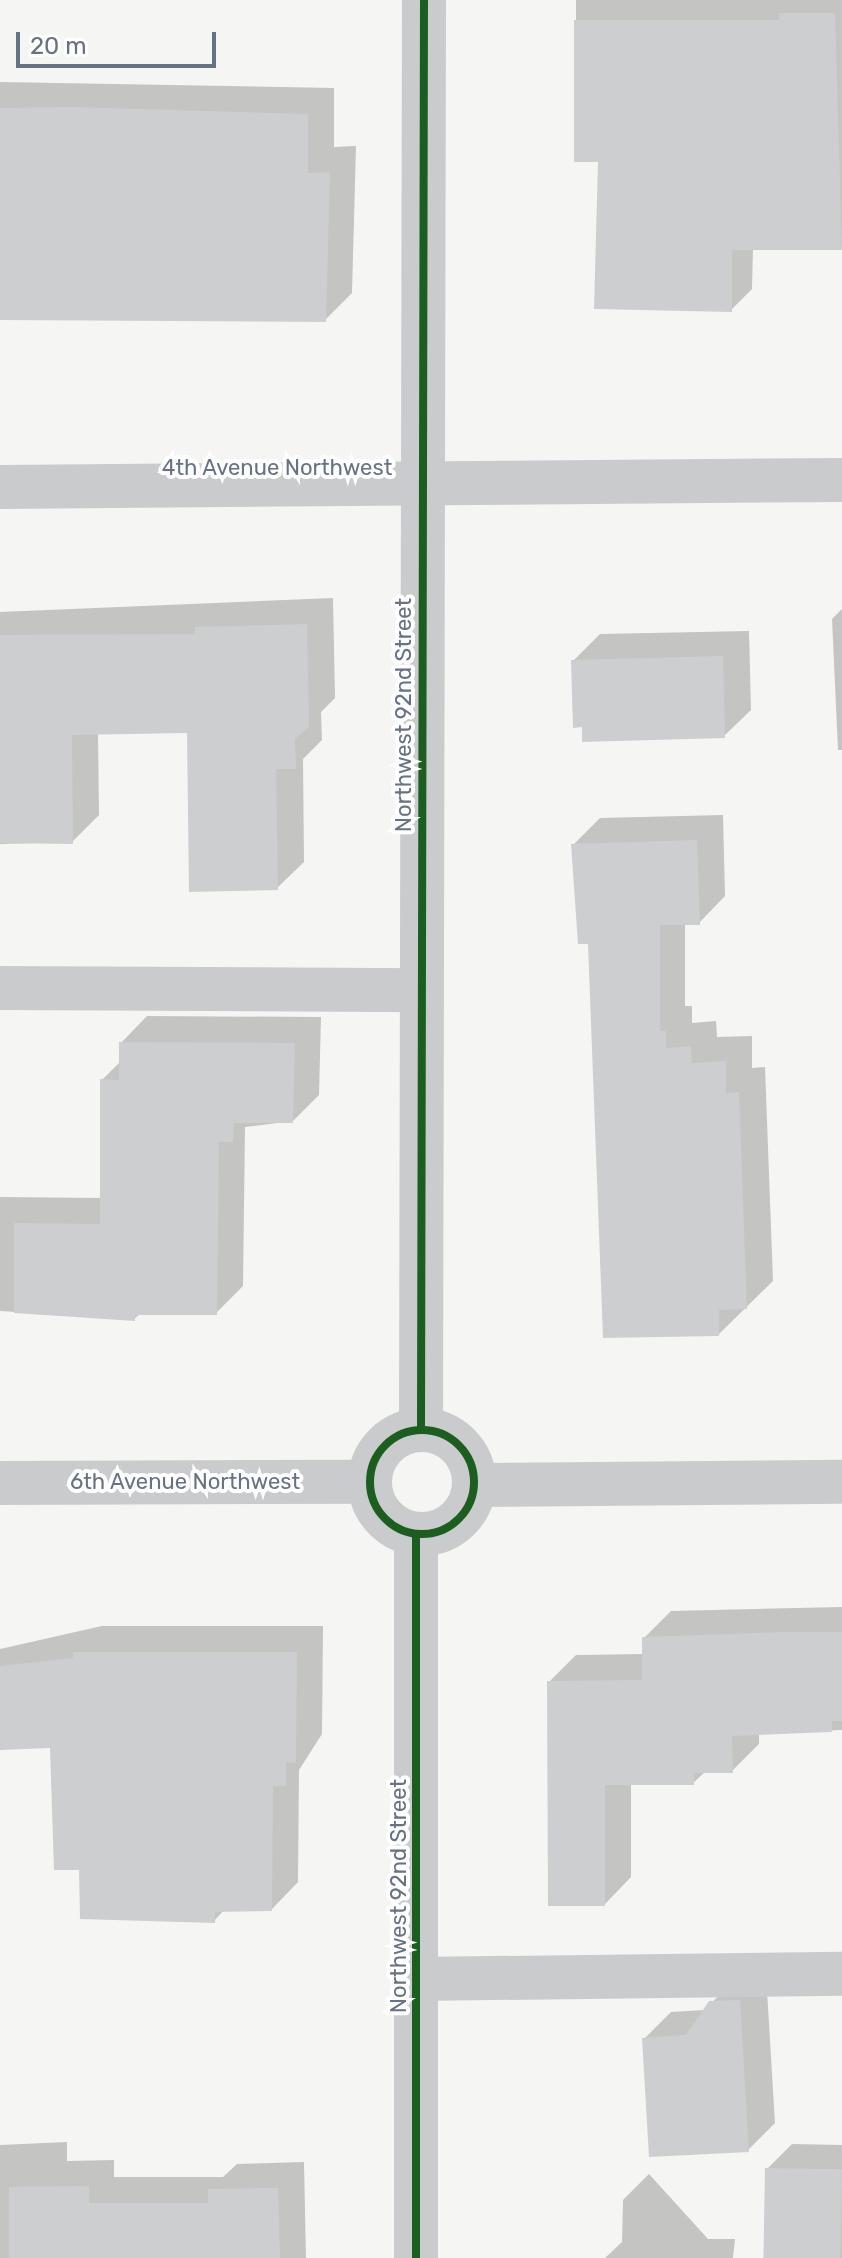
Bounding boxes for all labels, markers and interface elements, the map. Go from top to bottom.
scale bar [20,16,220,66]
text: 20 m [30,32,87,60]
street label: 4th Avenue Northwest [161,455,393,481]
street label: Northwest 92nd Street [391,598,417,832]
street label: 6th Avenue Northwest [70,1469,300,1495]
street label: Northwest 92nd Street [386,1779,412,2013]

